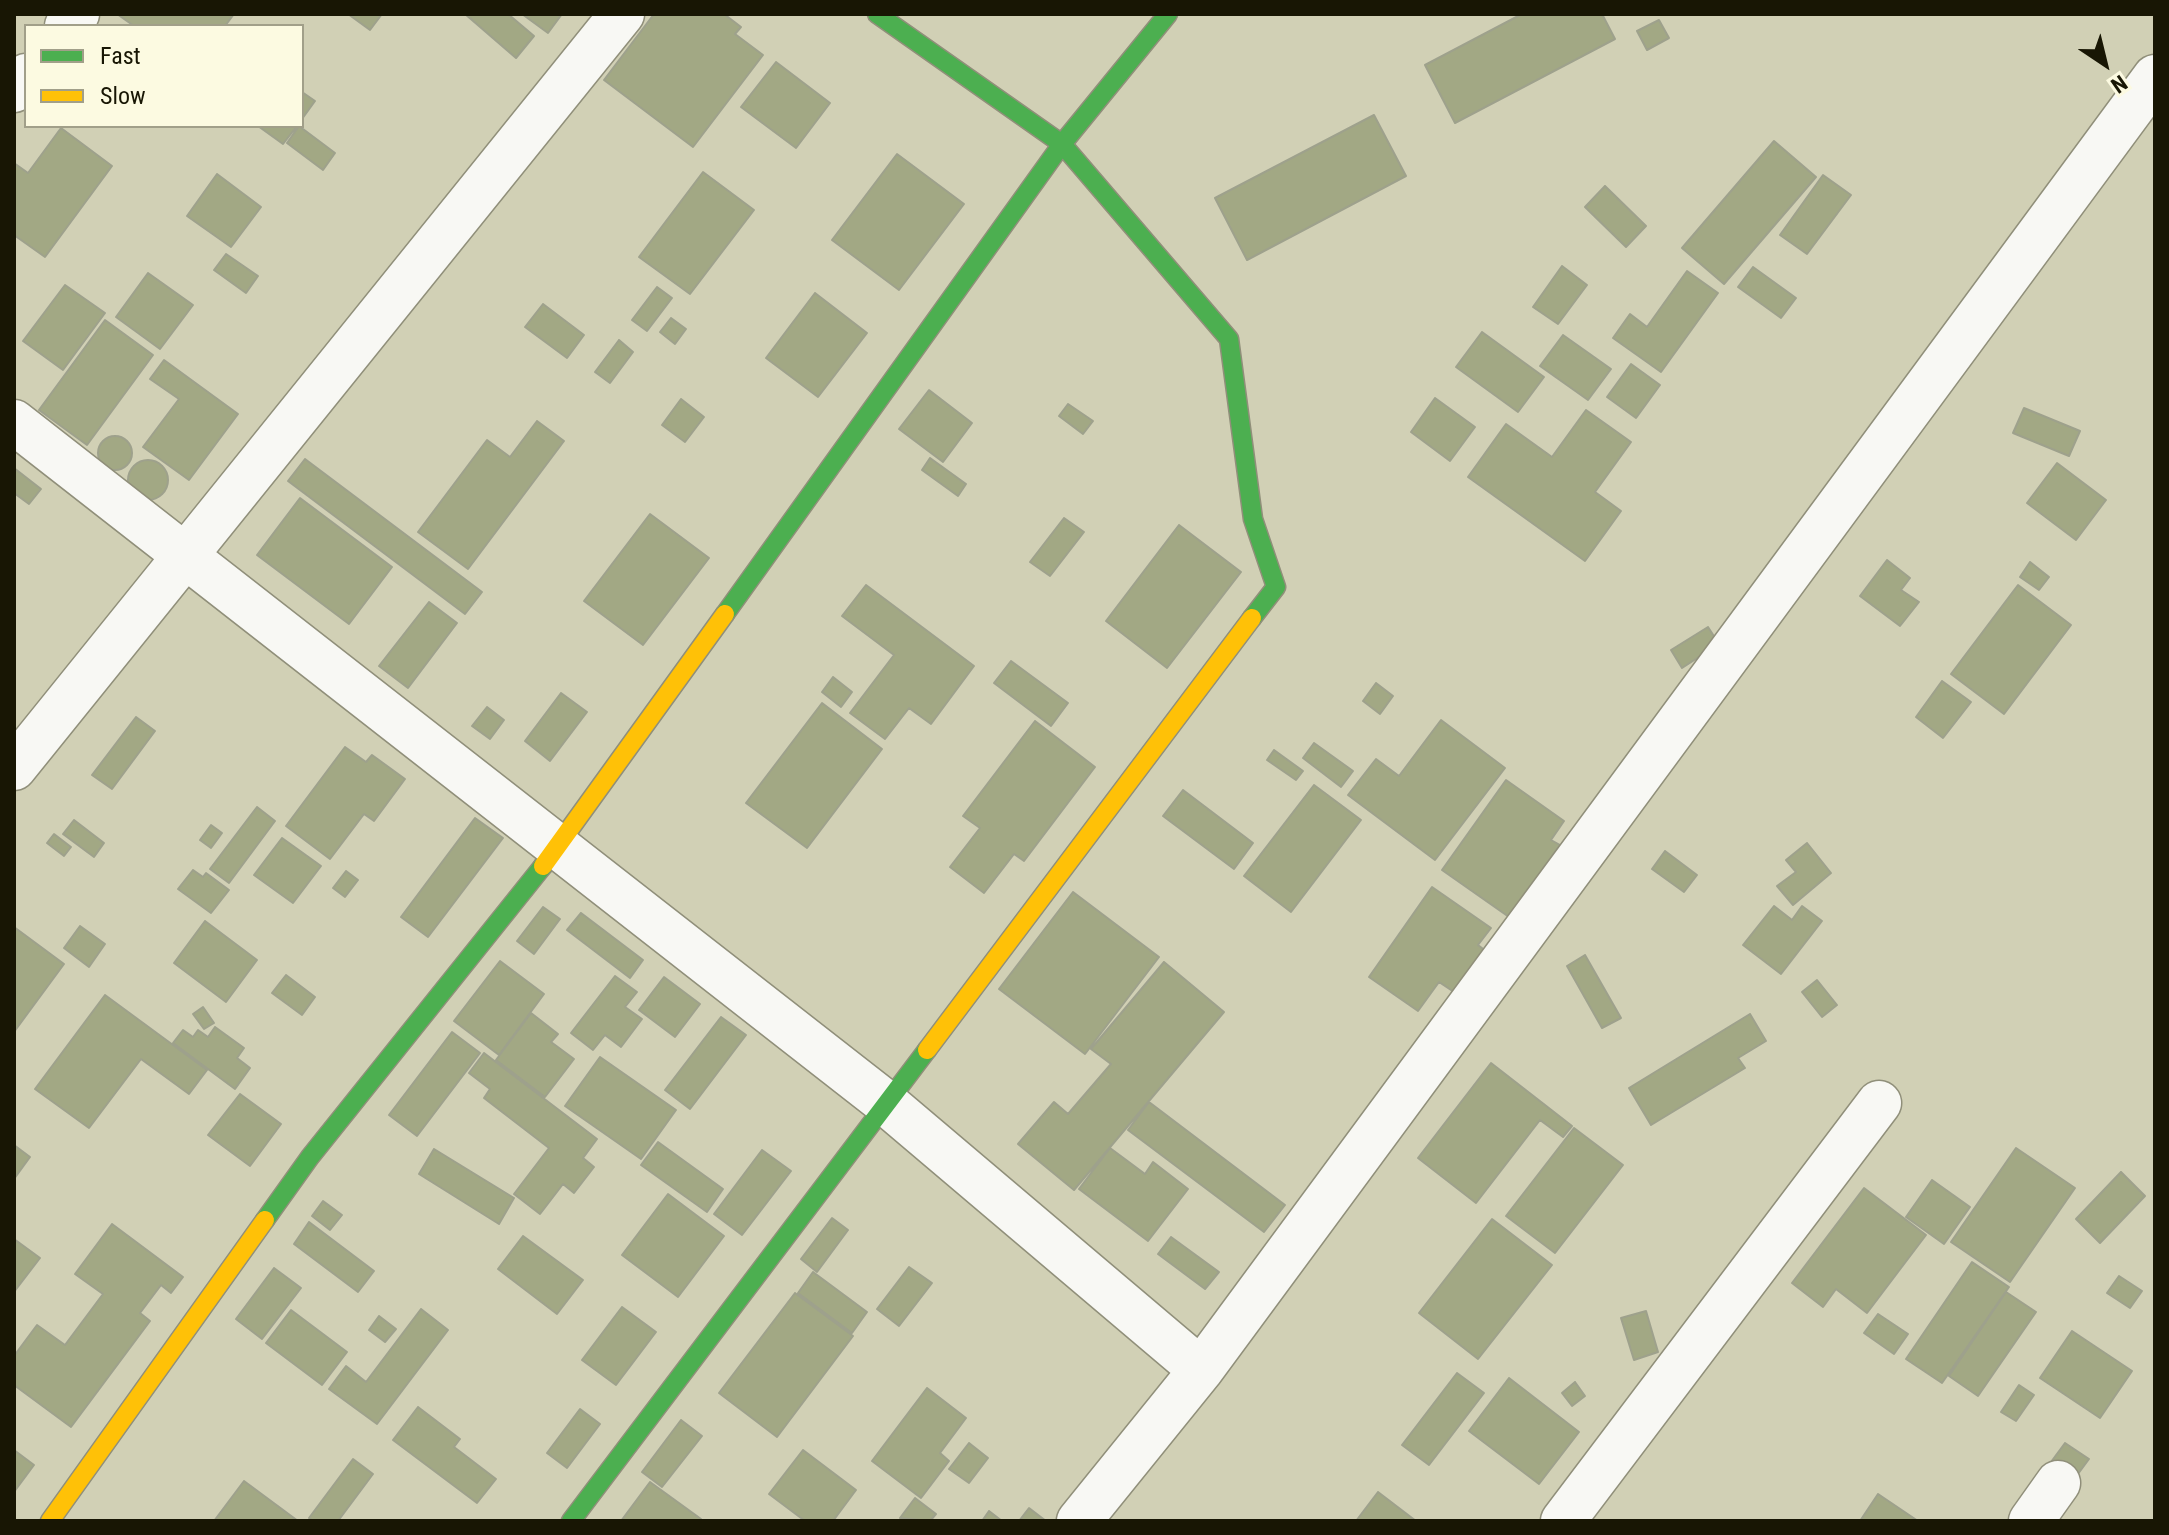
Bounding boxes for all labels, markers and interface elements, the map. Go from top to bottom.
legend [24,24,304,128]
north arrow [2065,24,2145,104]
text: Fast [100,42,141,70]
text: N [2106,70,2132,98]
text: Slow [100,82,146,110]

